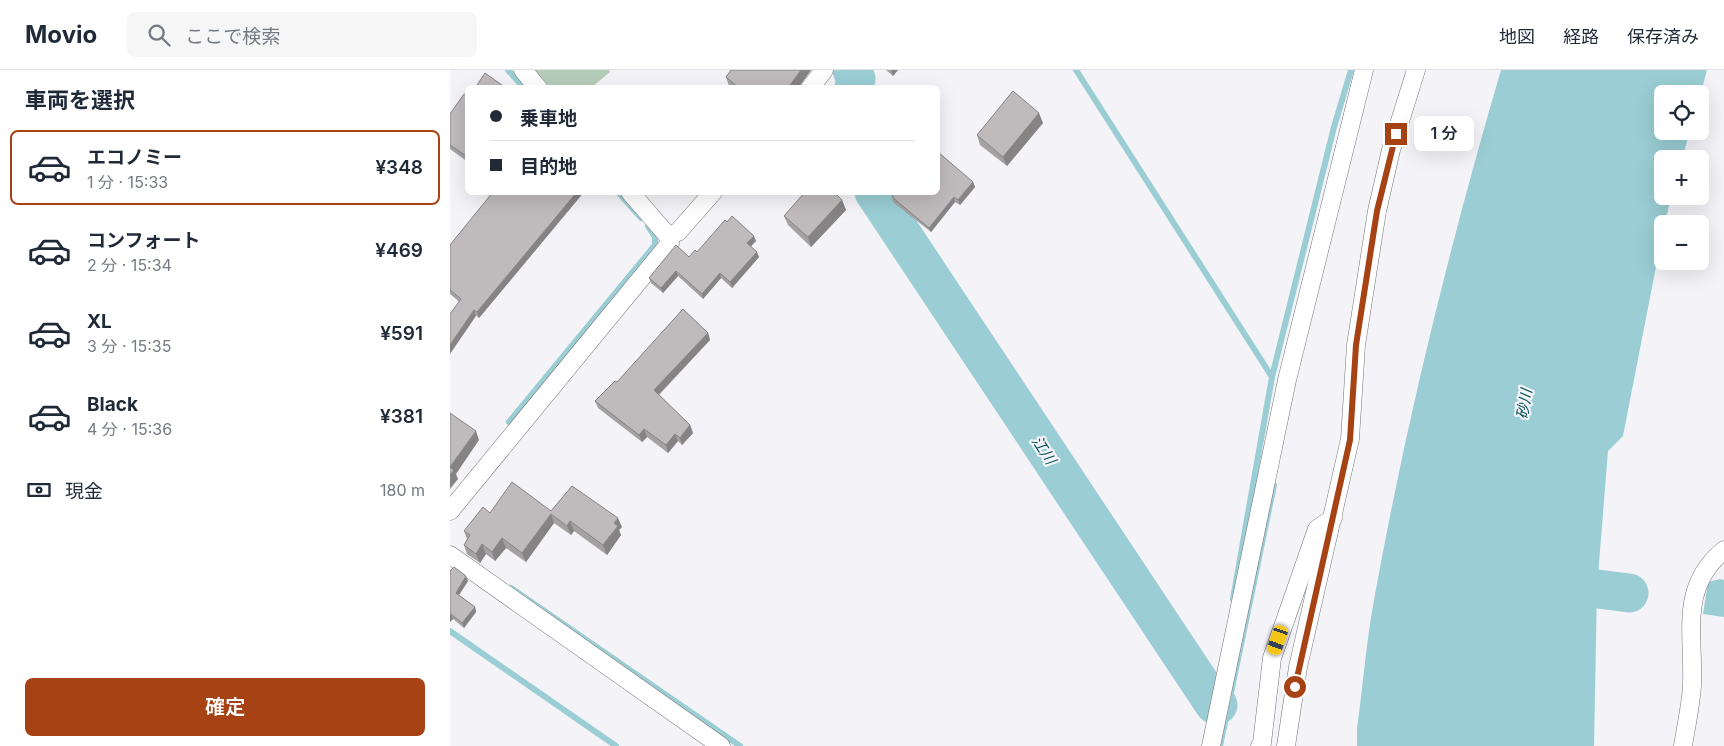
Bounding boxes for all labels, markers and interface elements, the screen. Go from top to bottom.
search box [127,12,477,57]
text: Movio [25,20,97,49]
icon: search [145,21,173,49]
text: ここで検索 [185,25,280,48]
text: 地図 [1499,26,1535,47]
text: 経路 [1563,26,1599,47]
text: 保存済み [1627,26,1699,47]
map controls [1654,85,1709,270]
button: locate [1654,85,1709,140]
text: 車両を選択 [25,87,135,113]
text: 乗車地 [520,107,577,130]
callout: 1 分 [1414,116,1474,152]
route end [1385,123,1407,145]
text: 1 分 [1431,123,1457,143]
icon: car [27,145,72,190]
text: エコノミー [87,146,182,169]
button: + [1654,150,1709,205]
text: 目的地 [520,155,577,178]
text: ¥348 [375,156,423,179]
text: 1 分 · 15:33 [87,172,168,192]
button: − [1654,215,1709,270]
icon: car [27,228,72,273]
text: コンフォート [87,229,200,252]
text: ¥469 [375,239,423,262]
text: 2 分 · 15:34 [87,255,172,275]
text: XL [87,310,112,333]
icon: car [27,311,72,356]
text: ¥591 [380,322,423,345]
text: 3 分 · 15:35 [87,336,171,356]
water label: 砂川 [1512,386,1536,420]
text: Black [87,393,138,416]
icon: car [27,394,72,439]
text: ¥381 [380,405,423,428]
text: 4 分 · 15:36 [87,419,172,439]
water label: 江川 [1028,432,1061,469]
icon: cash [25,476,53,504]
text: 現金 [65,480,103,503]
text: 180 m [380,480,425,500]
car [1266,623,1289,657]
route start [1284,676,1306,698]
button: 確定 [25,678,425,736]

